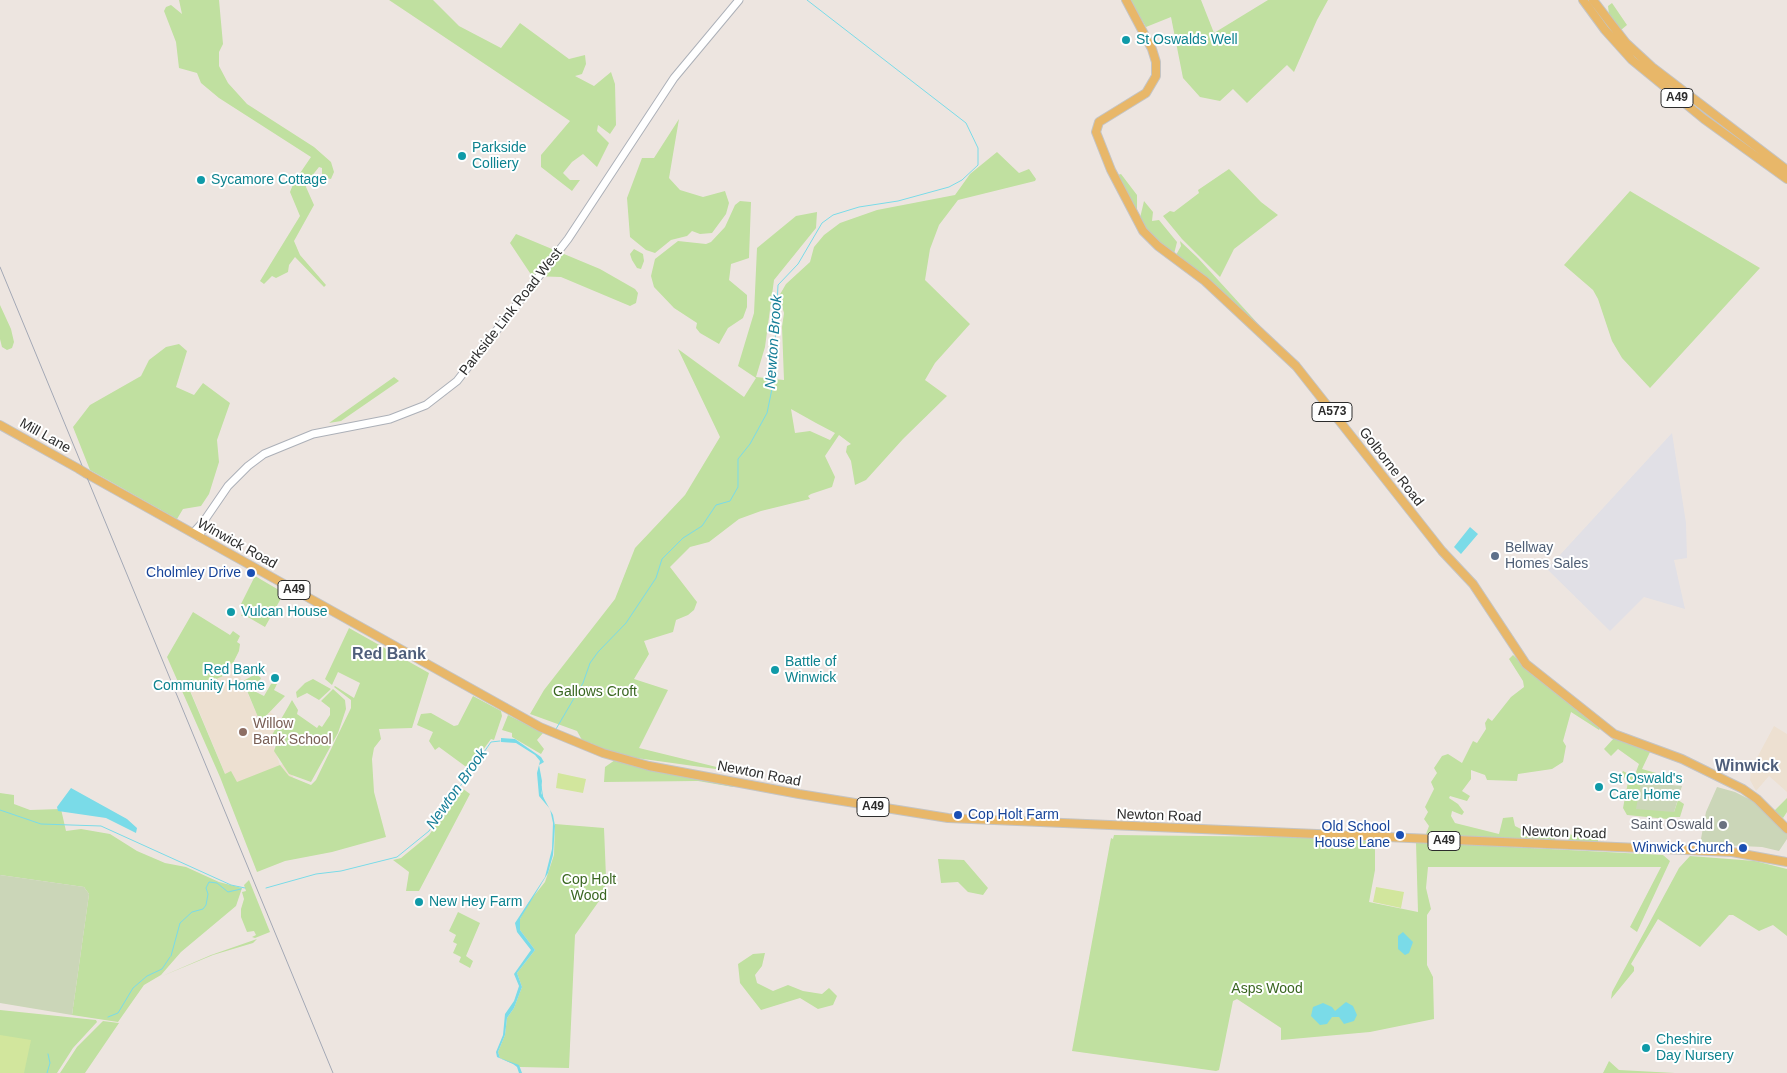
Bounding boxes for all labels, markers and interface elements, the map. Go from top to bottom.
place label: St Oswalds Well [1136,32,1238,48]
marker: St Oswalds Well [1120,34,1132,46]
road number: A49 [1661,89,1693,108]
place label: Parkside Colliery [472,140,526,172]
marker: Parkside Colliery [456,150,468,162]
place label: Sycamore Cottage [211,172,327,188]
marker: Sycamore Cottage [195,174,207,186]
street label: Parkside Link Road West [456,245,566,379]
water label: Newton Brook [762,294,786,390]
road number: A573 [1312,402,1352,422]
street label: Mill Lane [16,415,74,457]
street label: Golborne Road [1355,424,1427,510]
street label: Winwick Road [194,515,280,573]
place label: Bellway Homes Sales [1505,540,1588,572]
marker: Bellway Homes Sales [1489,550,1501,562]
place label: Cholmley Drive [146,565,241,581]
marker: Cholmley Drive [245,567,257,579]
road number: A49 [278,580,310,600]
place label: Vulcan House [241,604,328,620]
marker: Vulcan House [225,606,237,618]
district label: Red Bank [352,645,426,665]
place label: Battle of Winwick [785,654,836,686]
place label: Red Bank Community Home [153,662,265,694]
marker: Battle of Winwick [769,664,781,676]
marker: Red Bank Community Home [269,672,281,684]
park label: Gallows Croft [553,684,637,700]
place label: Willow Bank School [253,716,332,749]
marker: Willow Bank School [237,726,249,738]
water label: Newton Brook [423,745,491,833]
district label: Winwick [1715,757,1779,777]
street label: Newton Road [716,758,802,790]
place label: St Oswald's Care Home [1609,771,1682,804]
marker: St Oswald's Care Home [1593,781,1605,793]
road number: A49 [857,798,889,816]
street label: Newton Road [1116,806,1202,826]
place label: Cop Holt Farm [968,807,1059,823]
marker: Cop Holt Farm [952,809,964,821]
place label: Saint Oswald [1631,817,1713,833]
place label: Old School House Lane [1314,819,1390,852]
marker: Saint Oswald [1717,819,1729,831]
street label: Newton Road [1521,823,1607,843]
marker: Old School House Lane [1394,829,1406,841]
road number: A49 [1428,831,1460,850]
place label: Winwick Church [1633,840,1733,856]
marker: Winwick Church [1737,842,1749,854]
park label: Cop Holt Wood [562,872,616,904]
place label: New Hey Farm [429,894,522,910]
marker: New Hey Farm [413,896,425,908]
park label: Asps Wood [1231,981,1303,997]
place label: Cheshire Day Nursery [1656,1032,1734,1064]
marker: Cheshire Day Nursery [1640,1042,1652,1054]

